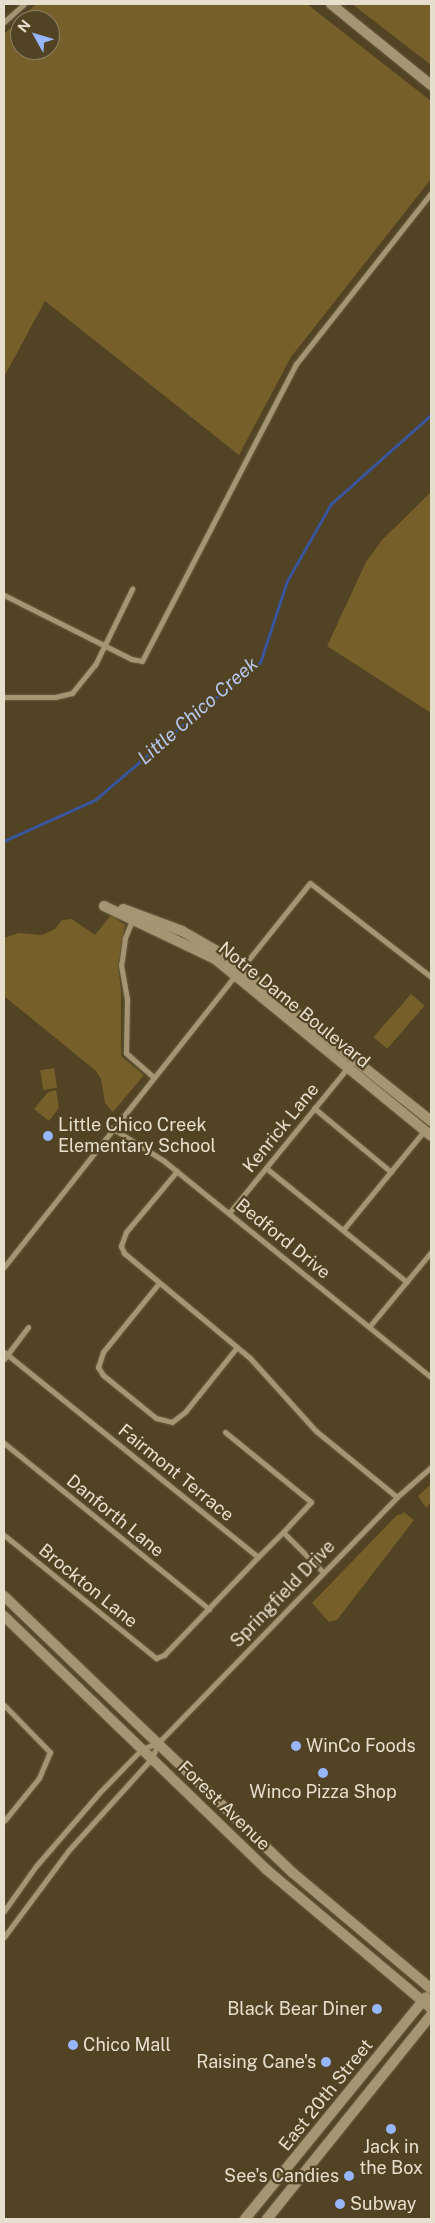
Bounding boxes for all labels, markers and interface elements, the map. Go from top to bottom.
north arrow [10,10,60,60]
text: N [14,17,34,35]
water label: Little Chico Creek [133,652,263,770]
street label: Notre Dame Boulevard [214,937,374,1073]
street label: Kenrick Lane [238,1079,324,1177]
place label: Little Chico Creek Elementary School [58,1115,216,1158]
marker: Little Chico Creek Elementary School [42,1130,54,1142]
street label: Bedford Drive [231,1194,335,1284]
street label: Fairmont Terrace [114,1420,238,1526]
street label: Danforth Lane [62,1470,168,1562]
street label: Springfield Drive [226,1536,340,1652]
street label: Brockton Lane [34,1540,142,1632]
place label: WinCo Foods [306,1735,416,1757]
marker: WinCo Foods [290,1740,302,1752]
street label: Forest Avenue [173,1757,275,1855]
marker: Winco Pizza Shop [317,1767,329,1779]
place label: Winco Pizza Shop [249,1781,397,1803]
place label: Black Bear Diner [227,1998,367,2020]
marker: Black Bear Diner [371,2003,383,2015]
place label: Chico Mall [83,2034,171,2056]
street label: East 20th Street [274,2035,378,2155]
marker: Chico Mall [67,2039,79,2051]
place label: Raising Cane's [196,2051,316,2073]
marker: Raising Cane's [320,2056,332,2068]
marker: Jack in the Box [385,2123,397,2135]
place label: Jack in the Box [359,2137,423,2180]
place label: See's Candies [224,2165,339,2187]
marker: See's Candies [343,2170,355,2182]
place label: Subway [350,2193,416,2215]
marker: Subway [334,2198,346,2210]

